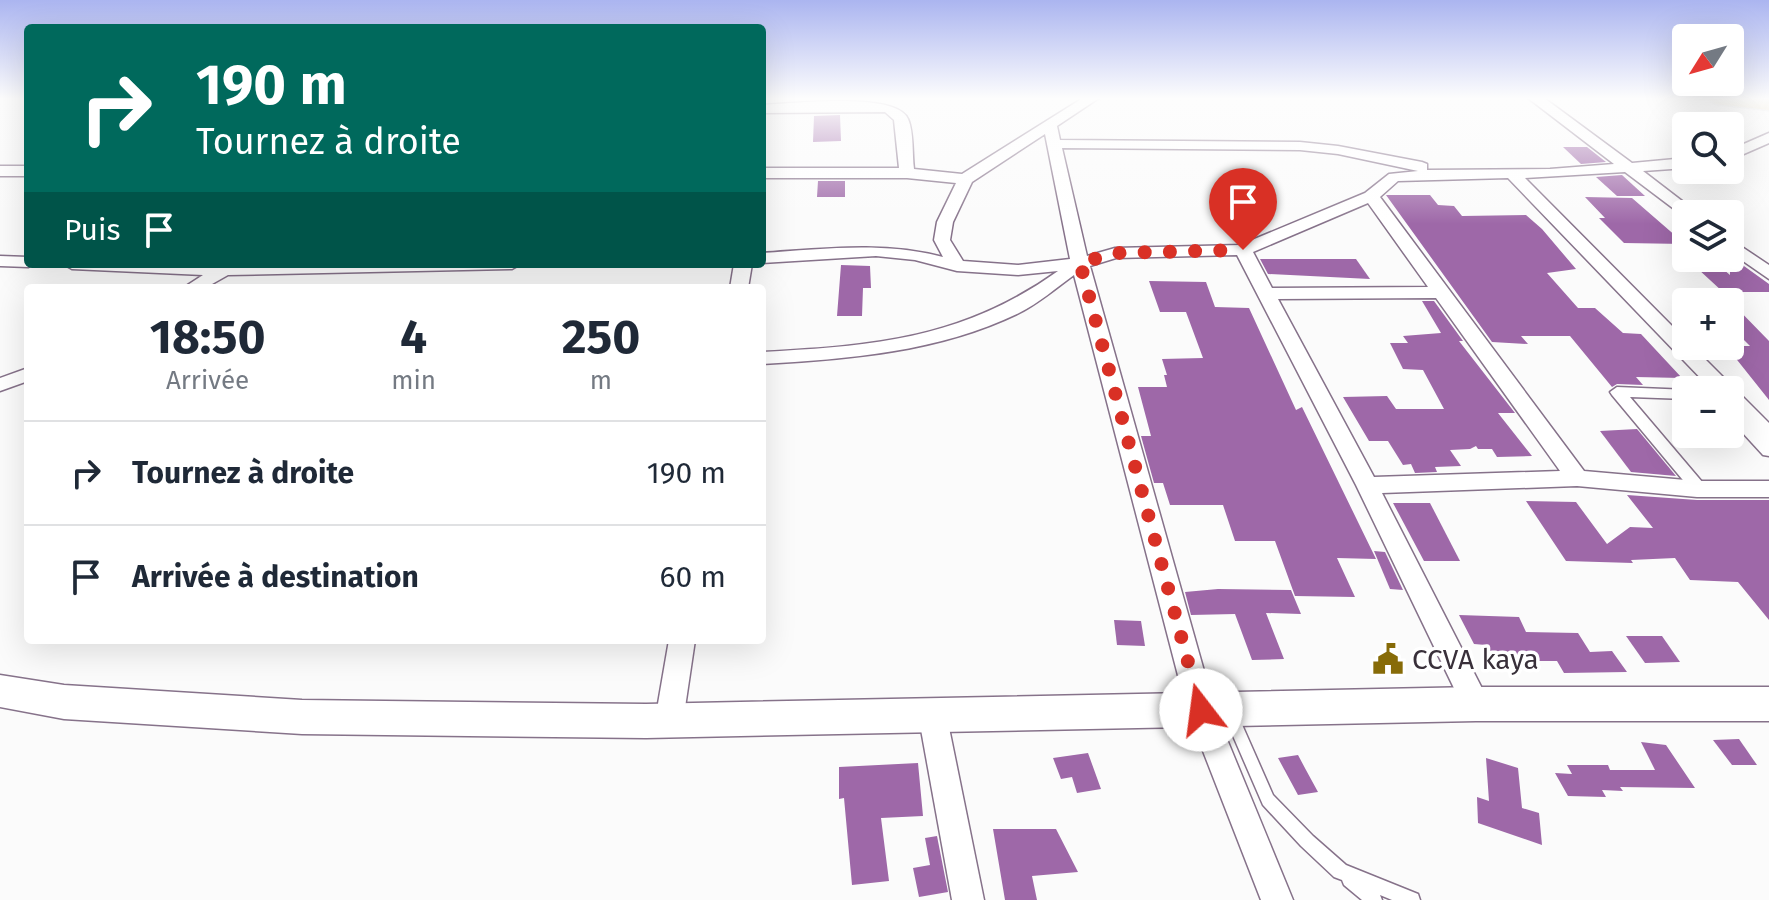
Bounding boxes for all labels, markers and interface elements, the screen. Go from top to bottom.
north arrow [1672,24,1744,96]
map controls [1672,24,1744,448]
text: 190 m [196,52,347,119]
icon: right [64,56,168,160]
button: search [1672,112,1744,184]
text: Tournez à droite [196,120,461,164]
pin [1209,168,1277,250]
icon: arrive [1221,180,1265,224]
button: layers [1672,200,1744,272]
icon: arrive [137,208,181,252]
text: Puis [64,212,121,248]
button: + [1672,288,1744,360]
text: 18:50 [150,308,266,366]
text: 4 [400,308,427,366]
text: 250 [562,308,640,366]
text: Arrivée [166,365,249,396]
text: min [391,365,436,396]
text: m [590,365,612,396]
button: − [1672,376,1744,448]
icon: right [64,451,108,495]
text: Tournez à droite [132,455,354,491]
text: 190 m [647,455,726,491]
icon: arrive [64,555,108,599]
text: Arrivée à destination [132,559,419,595]
text: 60 m [660,559,726,595]
public building icon: CCVA kaya [1371,642,1405,676]
place label: CCVA kaya [1412,643,1539,676]
position arrow [1159,668,1243,752]

